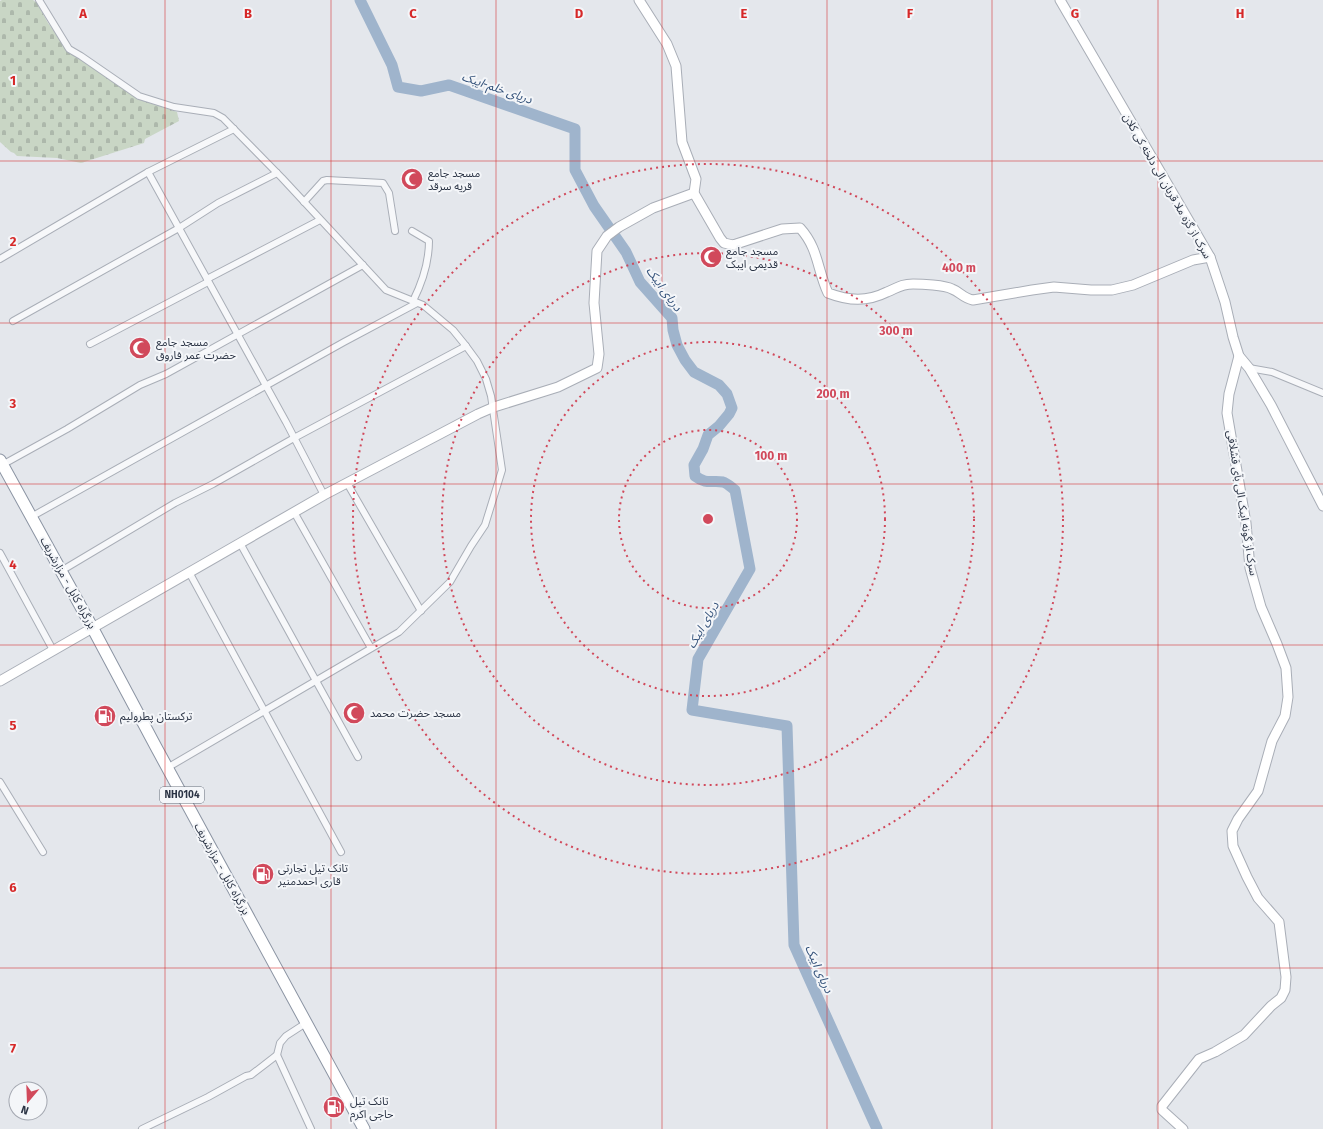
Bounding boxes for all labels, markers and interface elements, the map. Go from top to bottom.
text: A [78,6,87,21]
text: B [244,6,252,21]
text: C [409,6,417,21]
text: D [575,6,584,21]
text: E [741,6,748,21]
text: F [907,6,914,21]
text: G [1071,6,1079,21]
text: H [1236,6,1244,21]
water label: دریای خلم-ایبک [459,69,534,109]
text: 1 [10,73,16,88]
street label: سرک از گزه ملا قربان الی دلخه کی کلان [1120,111,1214,261]
mosque icon: مسجد جامع قریه سرقد [399,166,425,192]
place label: مسجد جامع قریه سرقد [428,167,480,193]
text: 2 [10,234,17,249]
mosque icon: مسجد جامع قدیمی ایبک [698,244,724,270]
place label: مسجد جامع قدیمی ایبک [726,245,778,271]
text: 400 m [942,261,976,275]
water label: دریای ایبک [643,264,685,314]
text: 300 m [878,324,913,338]
mosque icon: مسجد جامع حضرت عمر فاروق [127,335,153,361]
place label: مسجد جامع حضرت عمر فاروق [156,336,236,362]
text: 200 m [816,387,850,401]
text: 3 [9,396,17,411]
street label: سرک از گونه ایبک الی بآی قشلاقی [1224,430,1260,577]
text: 100 m [755,449,787,463]
centre of rings [701,512,715,526]
street label: بزرگراه کابل - مزارشریف [37,535,99,631]
text: 4 [9,557,17,572]
water label: دریای ایبک [684,599,722,651]
mosque icon: مسجد حضرت محمد [341,700,367,726]
fuel station icon: ترکستان پطرولیم [92,703,118,729]
place label: مسجد حضرت محمد [370,707,461,720]
place label: ترکستان پطرولیم [120,710,192,725]
text: 5 [10,718,17,733]
road number: NH0104 [160,787,204,803]
street label: بزرگراه کابل - مزارشریف [191,821,253,917]
fuel station icon: تانک تیل تجارتی قاری احمدمنیر [250,861,276,887]
place label: تانک تیل تجارتی قاری احمدمنیر [277,862,348,888]
text: 6 [9,880,17,895]
water label: دریای ایبک [802,943,836,996]
text: 7 [10,1041,16,1056]
north arrow [8,1081,48,1121]
fuel station icon: تانک تیل حاجی اکرم [321,1094,347,1120]
place label: تانک تیل حاجی اکرم [350,1095,394,1122]
text: N [19,1103,30,1117]

